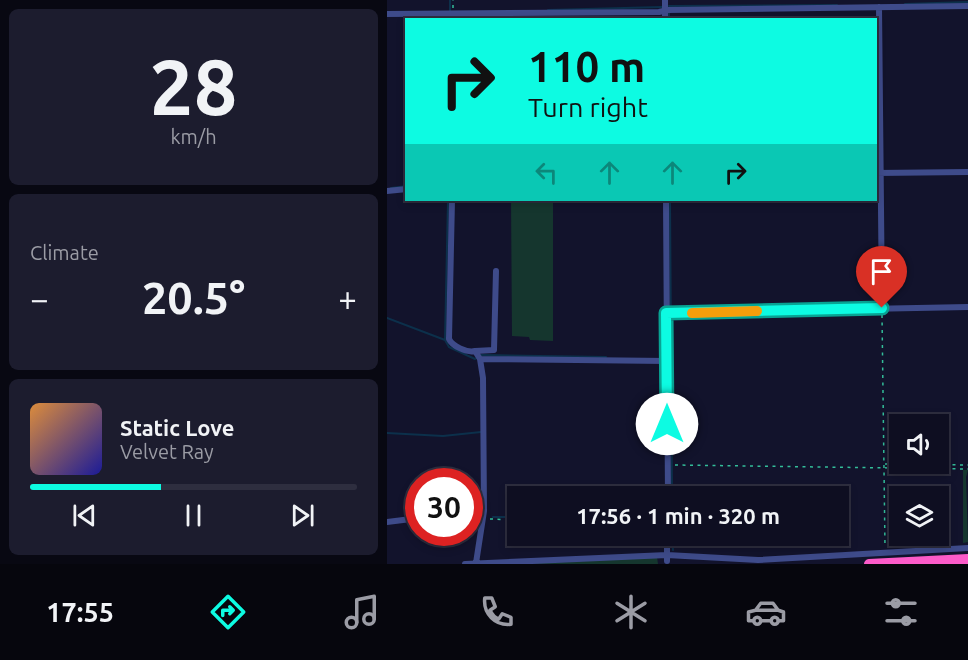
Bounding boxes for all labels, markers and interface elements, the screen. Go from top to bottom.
text: 28 [150,42,237,130]
icon: right [429,42,507,120]
text: 110 m [528,43,645,90]
text: Turn right [528,92,648,122]
text: km/h [170,125,217,148]
icon: left [530,156,563,189]
icon: ahead [593,156,626,189]
icon: ahead [656,156,689,189]
icon: right [719,156,752,189]
text: Climate [30,241,99,264]
pin [856,246,907,308]
icon: arrive [865,255,898,288]
text: 20.5° [142,272,245,323]
text: − [30,280,49,317]
text: + [338,280,357,317]
position arrow [635,392,699,456]
map controls [889,414,949,546]
button: sound [889,414,949,474]
text: Static Love [120,415,235,440]
text: Velvet Ray [120,440,214,463]
speed limit sign: 30 [405,468,483,546]
button: layers [889,486,949,546]
icon: previous [68,499,101,532]
icon: pause [177,499,210,532]
icon: next [286,499,319,532]
text: 17:56 · 1 min · 320 m [576,503,780,528]
icon: directions [207,591,249,633]
icon: music [341,591,383,633]
icon: phone [476,591,518,633]
icon: climate [610,591,652,633]
icon: car [745,591,787,633]
icon: filters [880,591,922,633]
text: 17:55 [46,597,114,627]

